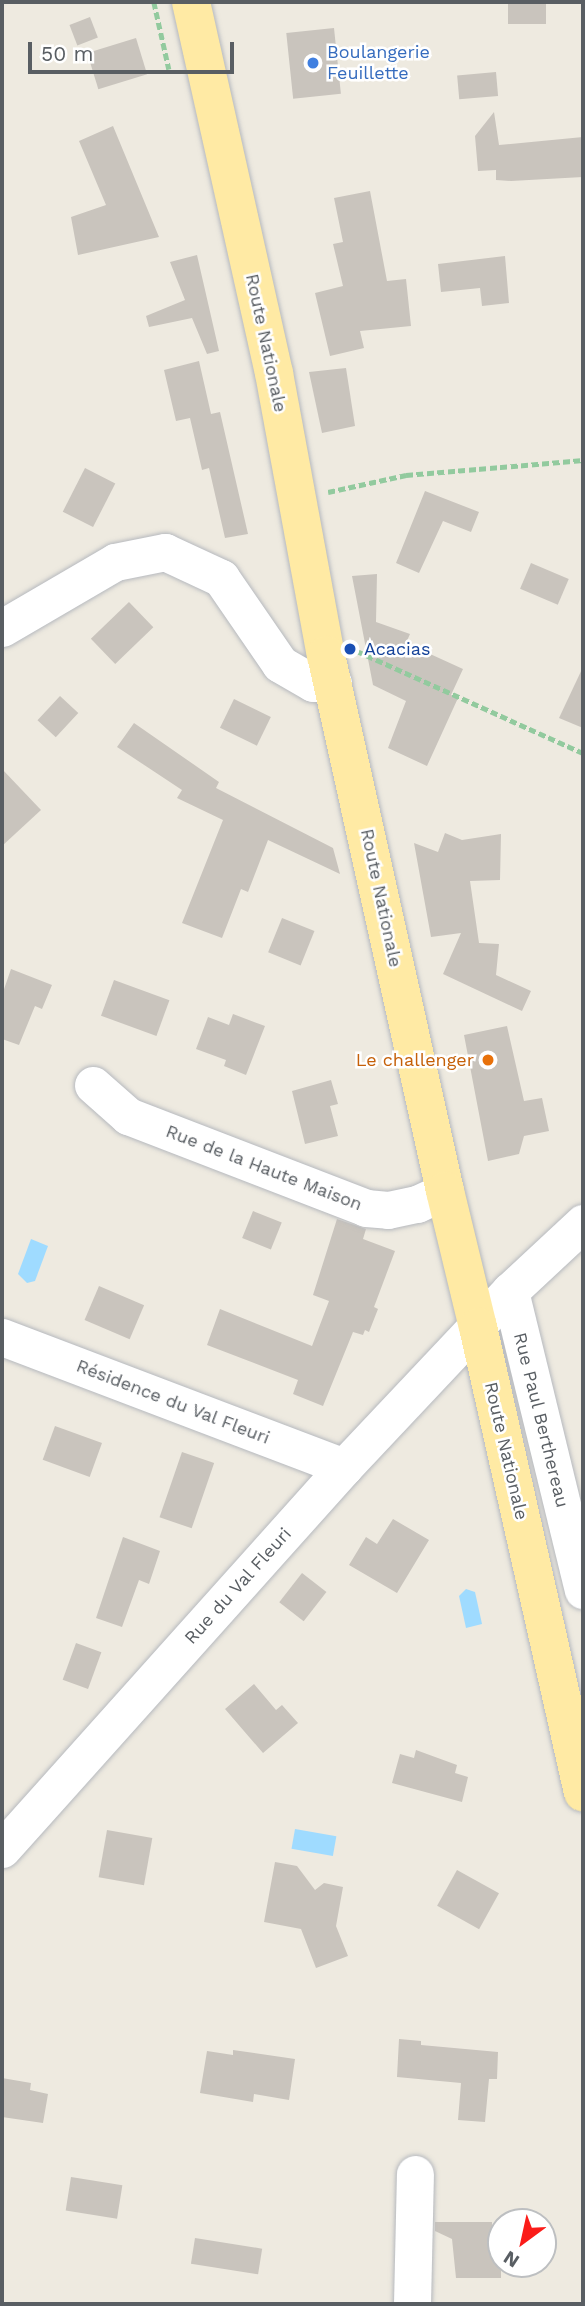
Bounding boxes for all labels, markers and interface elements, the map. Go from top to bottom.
scale bar [32,28,238,72]
text: 50 m [41,41,93,66]
place label: Boulangerie Feuillette [327,42,430,84]
marker: Boulangerie Feuillette [305,55,321,71]
street label: Route Nationale [241,272,291,414]
place label: Acacias [364,638,431,660]
marker: Acacias [342,641,358,657]
street label: Route Nationale [356,827,406,969]
place label: Le challenger [356,1049,474,1071]
marker: Le challenger [480,1052,496,1068]
street label: Rue de la Haute Maison [162,1120,366,1216]
street label: Rue Paul Berthereau [509,1330,573,1510]
street label: Résidence du Val Fleuri [73,1355,273,1449]
street label: Route Nationale [480,1380,532,1522]
street label: Rue du Val Fleuri [180,1523,296,1649]
north arrow [487,2208,557,2278]
text: N [499,2246,524,2273]

